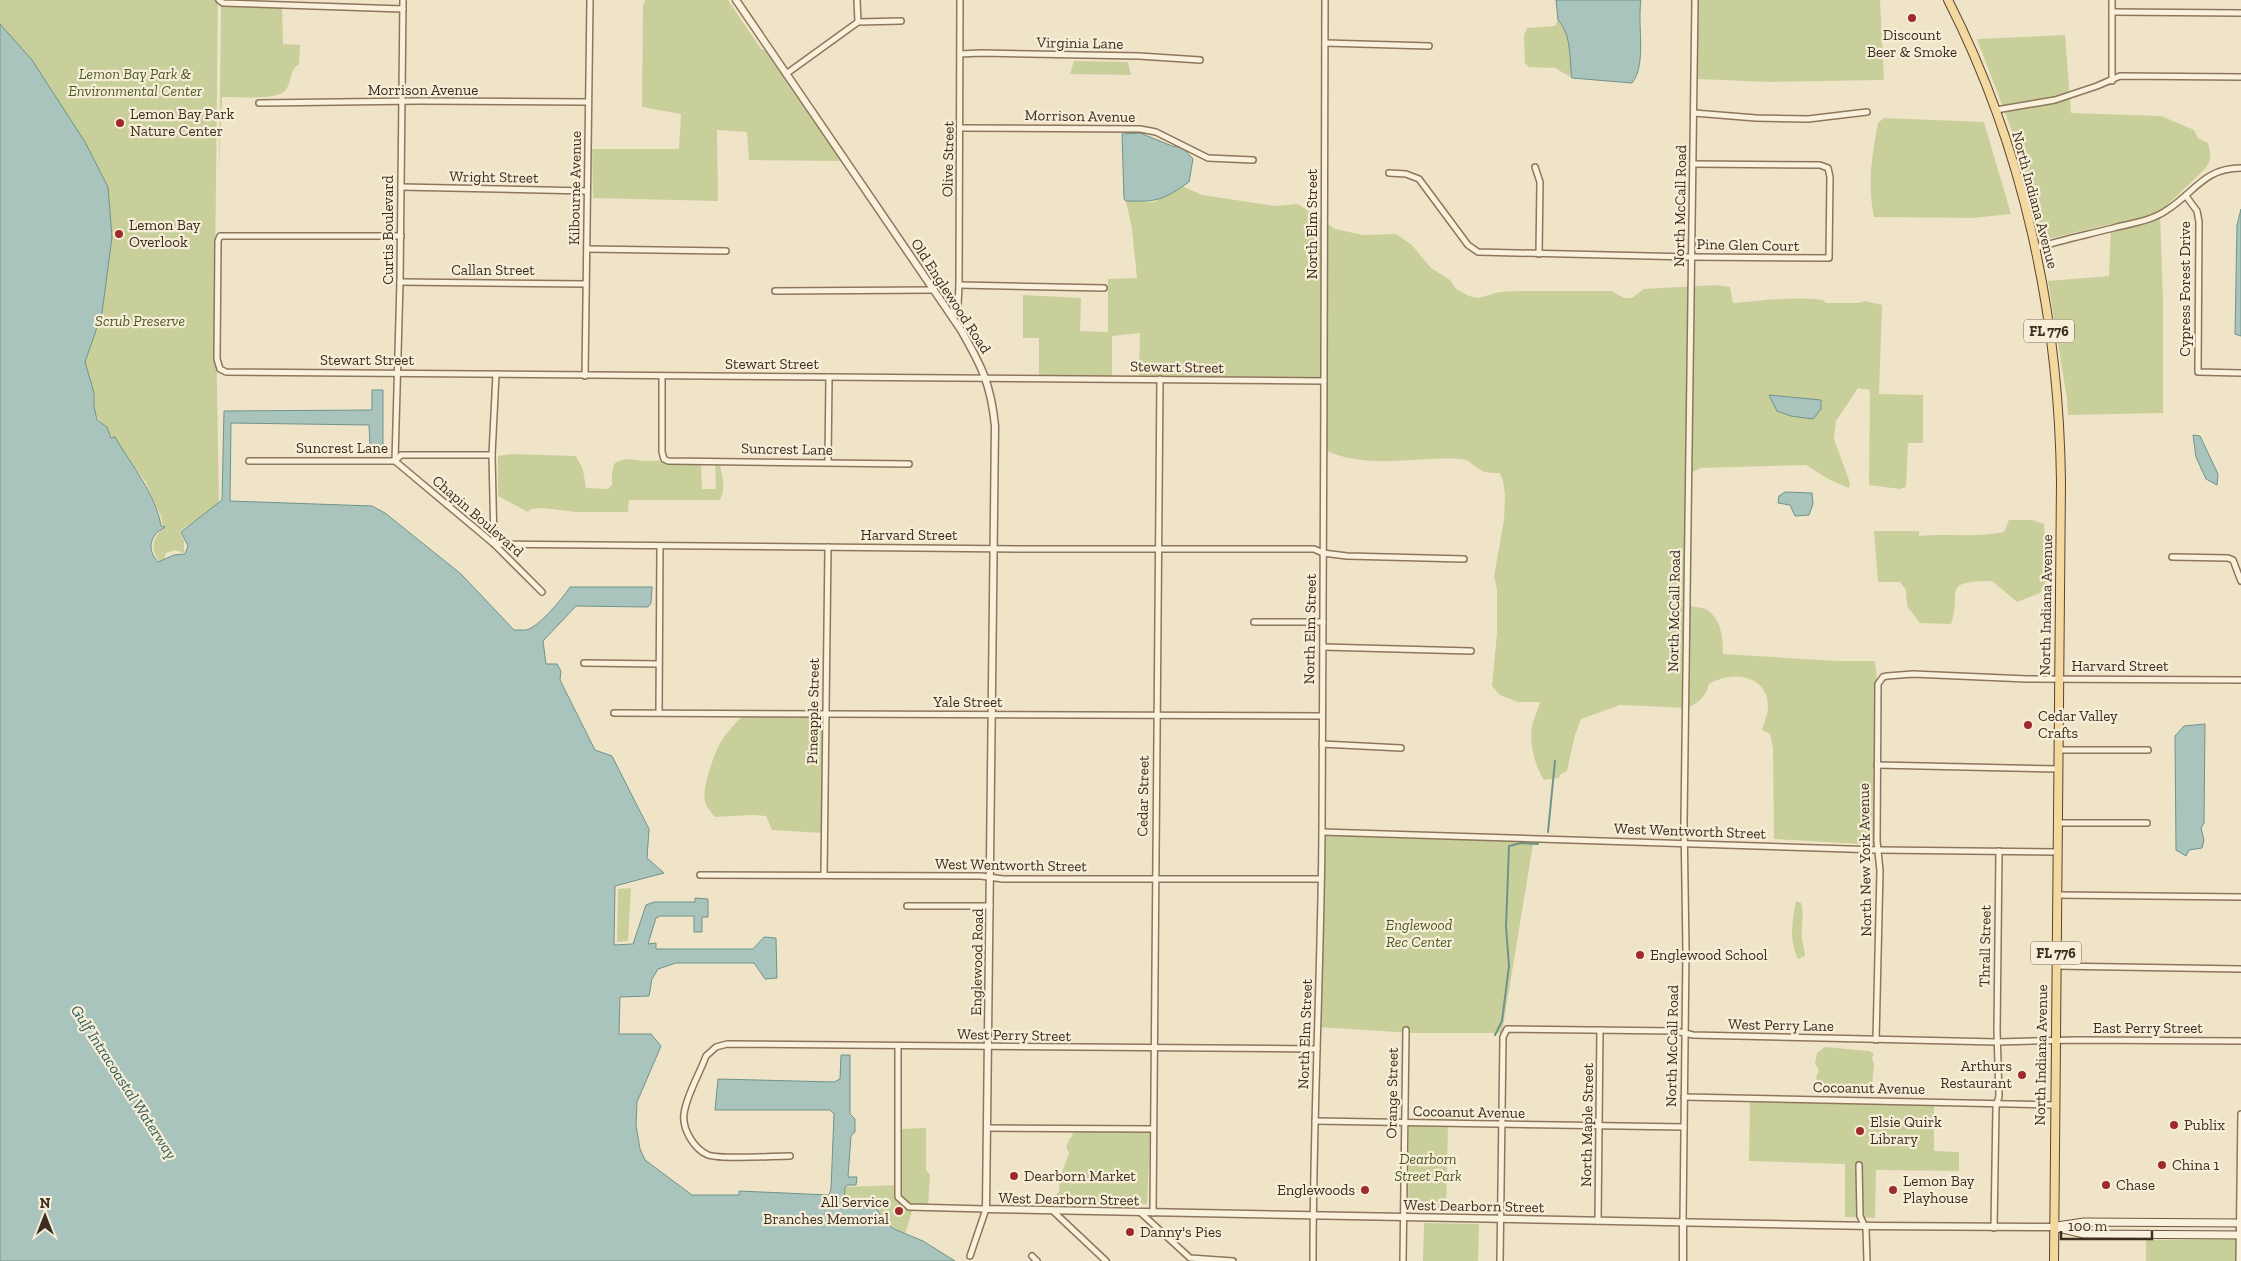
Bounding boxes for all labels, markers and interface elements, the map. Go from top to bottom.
marker: Discount Beer & Smoke [1906,12,1918,24]
place label: Discount Beer & Smoke [1867,26,1957,61]
street label: Virginia Lane [1035,33,1124,53]
park label: Lemon Bay Park & Environmental Center [68,65,203,100]
street label: Morrison Avenue [368,81,478,99]
place label: Lemon Bay Park Nature Center [130,105,235,140]
street label: Morrison Avenue [1024,106,1136,126]
marker: Lemon Bay Park Nature Center [114,117,126,129]
street label: Olive Street [938,120,958,197]
street label: North Indiana Avenue [2008,129,2062,271]
street label: Kilbourne Avenue [565,131,585,245]
street label: North McCall Road [1670,144,1690,267]
street label: Wright Street [449,167,539,187]
street label: North Elm Street [1303,168,1321,279]
street label: Curtis Boulevard [379,174,397,285]
place label: Lemon Bay Overlook [129,216,201,251]
street label: Cypress Forest Drive [2176,221,2194,357]
marker: Lemon Bay Overlook [113,228,125,240]
street label: Old Englewood Road [907,235,995,358]
street label: Pine Glen Court [1696,235,1800,255]
street label: Callan Street [451,261,535,279]
park label: Scrub Preserve [95,312,185,330]
road number: FL 776 [2024,320,2074,342]
street label: Stewart Street [320,351,414,369]
street label: Stewart Street [725,355,819,373]
street label: Stewart Street [1130,357,1225,377]
street label: Suncrest Lane [296,439,388,457]
street label: Suncrest Lane [741,439,833,459]
street label: Chapin Boulevard [429,471,528,561]
street label: Harvard Street [860,526,958,544]
street label: North Indiana Avenue [2036,534,2056,676]
street label: North McCall Road [1664,549,1684,672]
street label: North Elm Street [1300,573,1320,684]
street label: Pineapple Street [803,657,823,764]
street label: Harvard Street [2071,657,2169,675]
street label: Yale Street [932,693,1003,711]
place label: Cedar Valley Crafts [2038,707,2118,742]
marker: Cedar Valley Crafts [2022,719,2034,731]
street label: Cedar Street [1133,755,1153,837]
street label: North New York Avenue [1855,783,1875,937]
street label: West Wentworth Street [1614,819,1767,843]
street label: West Wentworth Street [935,855,1088,875]
street label: Thrall Street [1975,904,1995,987]
street label: Englewood Road [967,908,987,1016]
park label: Englewood Rec Center [1386,916,1453,951]
road number: FL 776 [2031,941,2081,964]
place label: Englewood School [1650,946,1768,964]
marker: Englewood School [1634,949,1646,961]
street label: North Elm Street [1294,978,1316,1090]
street label: North McCall Road [1662,984,1682,1107]
street label: North Indiana Avenue [2031,984,2051,1126]
water label: Gulf Intracoastal Waterway [67,1001,181,1163]
street label: West Perry Lane [1728,1015,1834,1035]
street label: East Perry Street [2093,1019,2203,1037]
street label: West Perry Street [957,1025,1072,1045]
street label: Orange Street [1382,1047,1402,1139]
place label: Arthurs Restaurant [1940,1057,2012,1092]
street label: North Maple Street [1577,1062,1597,1187]
marker: Arthurs Restaurant [2016,1069,2028,1081]
street label: Cocoanut Avenue [1813,1078,1925,1098]
street label: Cocoanut Avenue [1413,1102,1525,1122]
place label: Elsie Quirk Library [1870,1113,1942,1148]
place label: Publix [2184,1116,2225,1134]
marker: Publix [2168,1119,2180,1131]
marker: Elsie Quirk Library [1854,1125,1866,1137]
park label: Dearborn Street Park [1394,1150,1462,1185]
place label: China 1 [2172,1156,2220,1174]
marker: China 1 [2156,1159,2168,1171]
place label: Dearborn Market [1024,1167,1136,1185]
marker: Dearborn Market [1008,1170,1020,1182]
place label: Lemon Bay Playhouse [1903,1172,1975,1207]
place label: Chase [2116,1176,2155,1194]
marker: Chase [2100,1179,2112,1191]
place label: Englewoods [1277,1181,1355,1199]
marker: Englewoods [1359,1184,1371,1196]
marker: Lemon Bay Playhouse [1887,1184,1899,1196]
street label: West Dearborn Street [999,1189,1140,1209]
north arrow [20,1191,70,1241]
place label: All Service Branches Memorial [763,1193,889,1228]
text: N [40,1195,51,1212]
street label: West Dearborn Street [1404,1196,1545,1216]
marker: All Service Branches Memorial [893,1205,905,1217]
scale bar [2061,1208,2152,1240]
text: 100 m [2068,1217,2107,1235]
place label: Danny's Pies [1140,1223,1222,1241]
marker: Danny's Pies [1124,1226,1136,1238]

